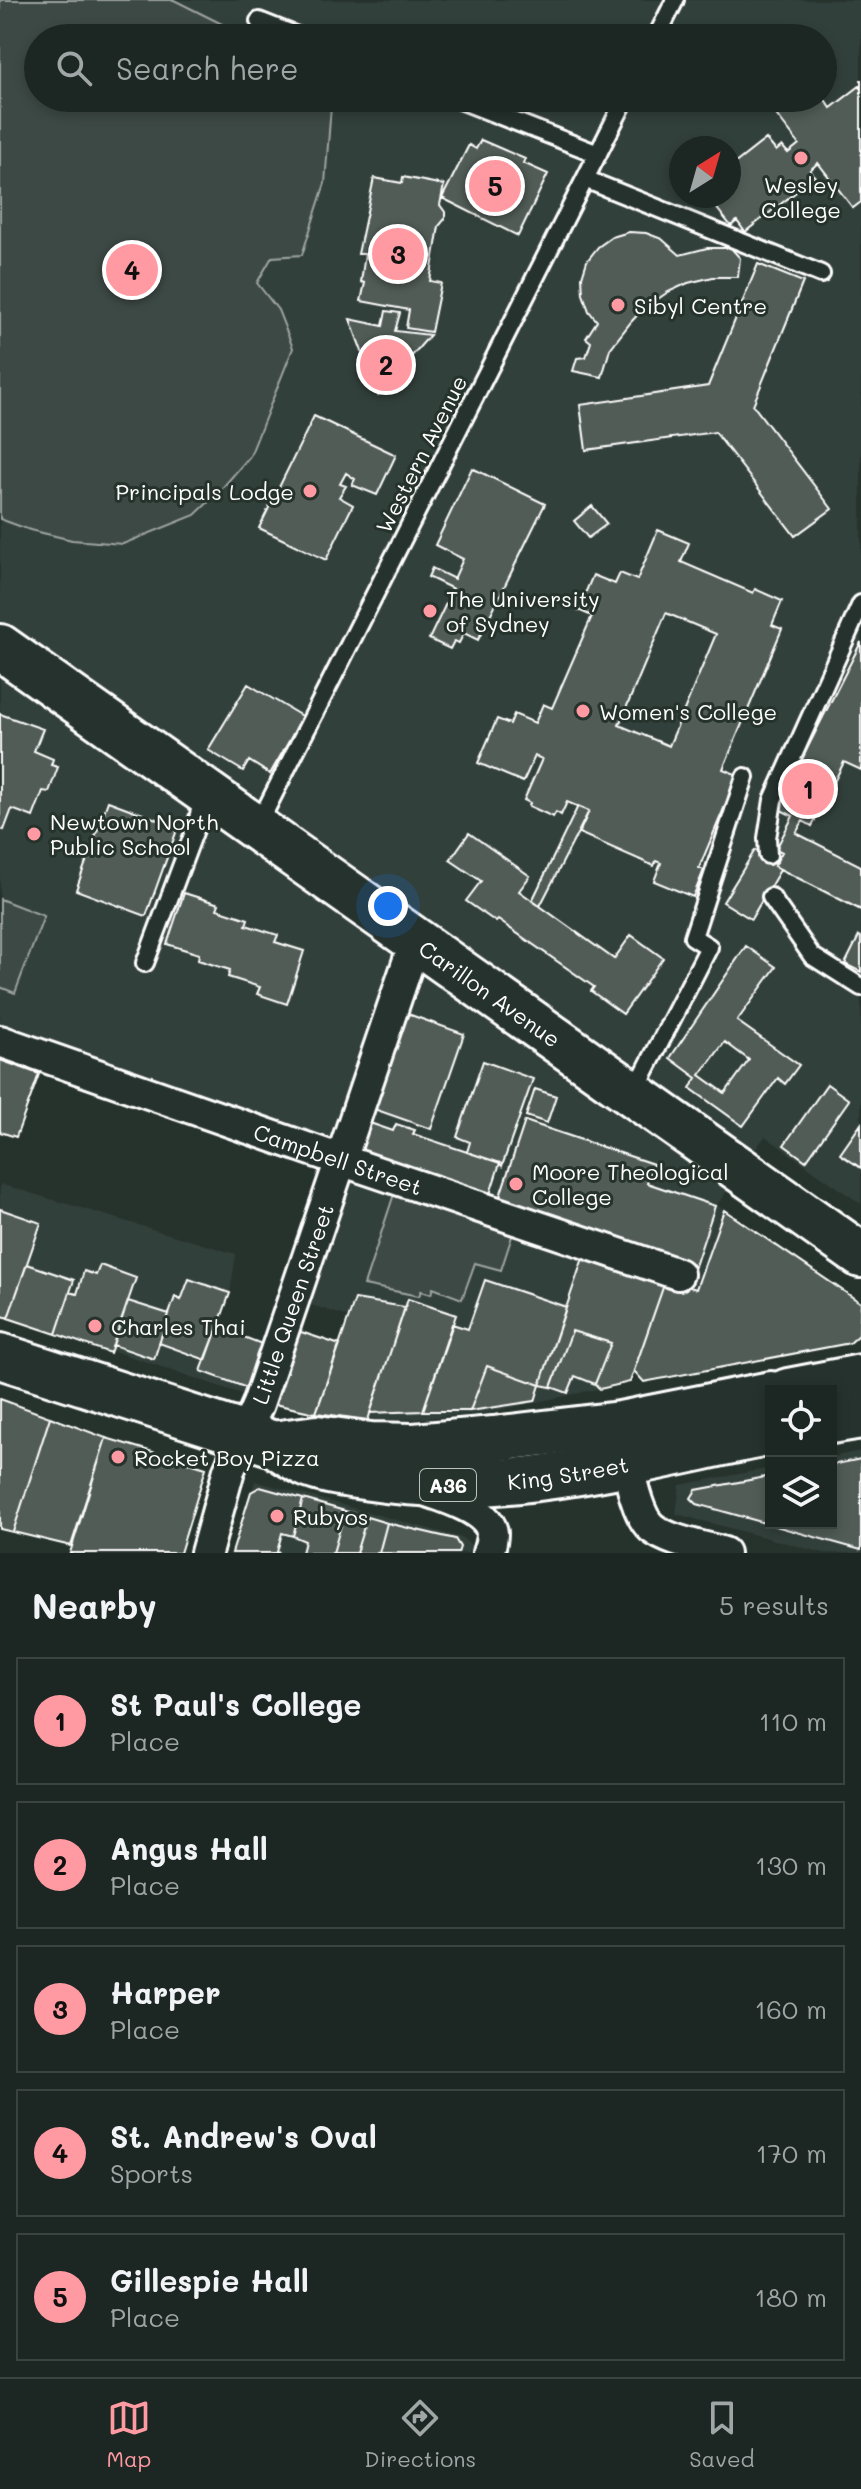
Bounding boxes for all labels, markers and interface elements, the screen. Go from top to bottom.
search box [24,24,837,112]
icon: search [52,46,96,90]
text: Search here [116,48,299,88]
north arrow [669,136,741,208]
marker: Wesley College [792,149,810,167]
pin: 5 [469,156,521,216]
place label: Wesley College [761,170,841,224]
pin: 3 [372,224,424,284]
pin: 4 [106,240,158,300]
place label: Sibyl Centre [634,291,767,320]
marker: Sibyl Centre [609,296,627,314]
pin: 2 [360,335,412,395]
street label: Western Avenue [369,370,473,538]
place label: Principals Lodge [115,477,294,506]
marker: Principals Lodge [301,482,319,500]
place label: The University of Sydney [446,584,600,638]
marker: The University of Sydney [421,602,439,620]
place label: Women's College [599,697,777,726]
marker: Women's College [574,702,592,720]
pin: 1 [782,759,834,819]
place label: Newtown North Public School [50,807,218,861]
marker: Newtown North Public School [25,825,43,843]
your location [368,886,408,926]
street label: Carillon Avenue [414,933,567,1053]
street label: Campbell Street [250,1116,426,1201]
place label: Moore Theological College [532,1157,729,1211]
marker: Moore Theological College [507,1175,525,1193]
street label: Little Queen Street [245,1200,339,1408]
place label: Charles Thai [111,1312,246,1341]
marker: Charles Thai [86,1317,104,1335]
map controls [765,1385,837,1529]
button: locate [765,1385,837,1457]
place label: Rocket Boy Pizza [134,1443,320,1472]
marker: Rocket Boy Pizza [109,1448,127,1466]
street label: King Street [506,1449,631,1496]
button: layers [765,1457,837,1529]
road number: A36 [420,1469,476,1501]
place label: Rubyos [293,1502,368,1531]
marker: Rubyos [268,1507,286,1525]
text: Nearby [32,1583,157,1628]
text: 5 results [719,1588,829,1622]
text: St Paul's College [110,1684,361,1724]
text: 1 [54,1704,66,1738]
text: 110 m [759,1704,827,1738]
text: Place [110,1724,180,1758]
text: Angus Hall [110,1828,268,1868]
text: 2 [53,1848,67,1882]
text: 130 m [755,1848,827,1882]
text: Place [110,1868,180,1902]
text: Harper [110,1972,221,2012]
text: 3 [52,1992,68,2026]
text: 160 m [755,1992,827,2026]
text: Place [110,2012,180,2046]
text: St. Andrew's Oval [110,2116,377,2156]
text: 4 [52,2136,68,2170]
text: 170 m [756,2136,827,2170]
text: Sports [110,2156,193,2190]
text: Gillespie Hall [110,2260,309,2300]
text: 5 [52,2280,68,2314]
text: 180 m [755,2280,827,2314]
text: Place [110,2300,180,2334]
tab: Map [107,2396,151,2473]
tab: Directions [364,2396,476,2473]
tab: Saved [689,2396,754,2473]

